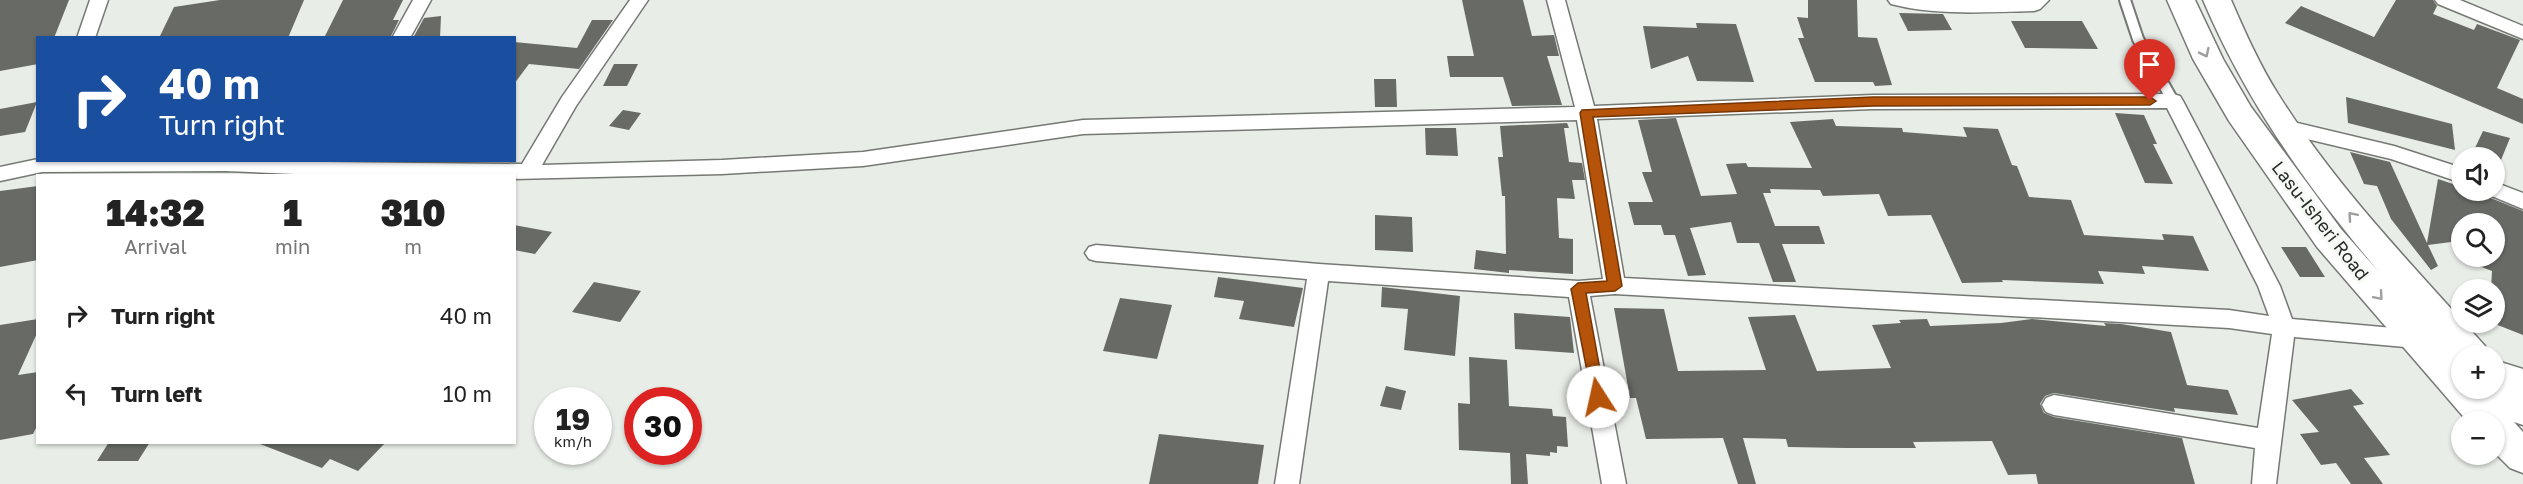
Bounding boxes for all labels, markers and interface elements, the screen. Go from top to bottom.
pin [2124,39,2175,101]
one-way arrow [2198,47,2209,57]
icon: arrive [2133,48,2166,81]
text: 40 m [159,58,260,108]
icon: right [60,60,138,138]
text: Turn right [159,109,285,141]
map controls [2451,147,2505,465]
button: sound [2451,147,2505,201]
street label: Lasu-Isheri Road [2267,156,2374,284]
text: 14:32 [106,191,205,234]
text: 1 [283,191,302,234]
text: 310 [380,191,446,234]
one-way arrow [2348,212,2359,223]
button: search [2451,213,2505,267]
text: Arrival [124,234,187,258]
text: min [275,234,310,258]
text: m [404,234,422,258]
button: layers [2451,279,2505,333]
one-way arrow [2372,290,2383,300]
icon: right [60,299,93,332]
text: Turn right [111,302,215,329]
text: 40 m [440,302,492,329]
button: + [2451,345,2505,399]
position arrow [1566,365,1630,429]
icon: left [60,377,93,410]
text: Turn left [111,380,202,407]
text: 10 m [443,380,492,407]
speed limit sign: 30 [624,387,702,465]
text: 19 [556,401,590,437]
button: − [2451,411,2505,465]
text: km/h [554,432,592,450]

